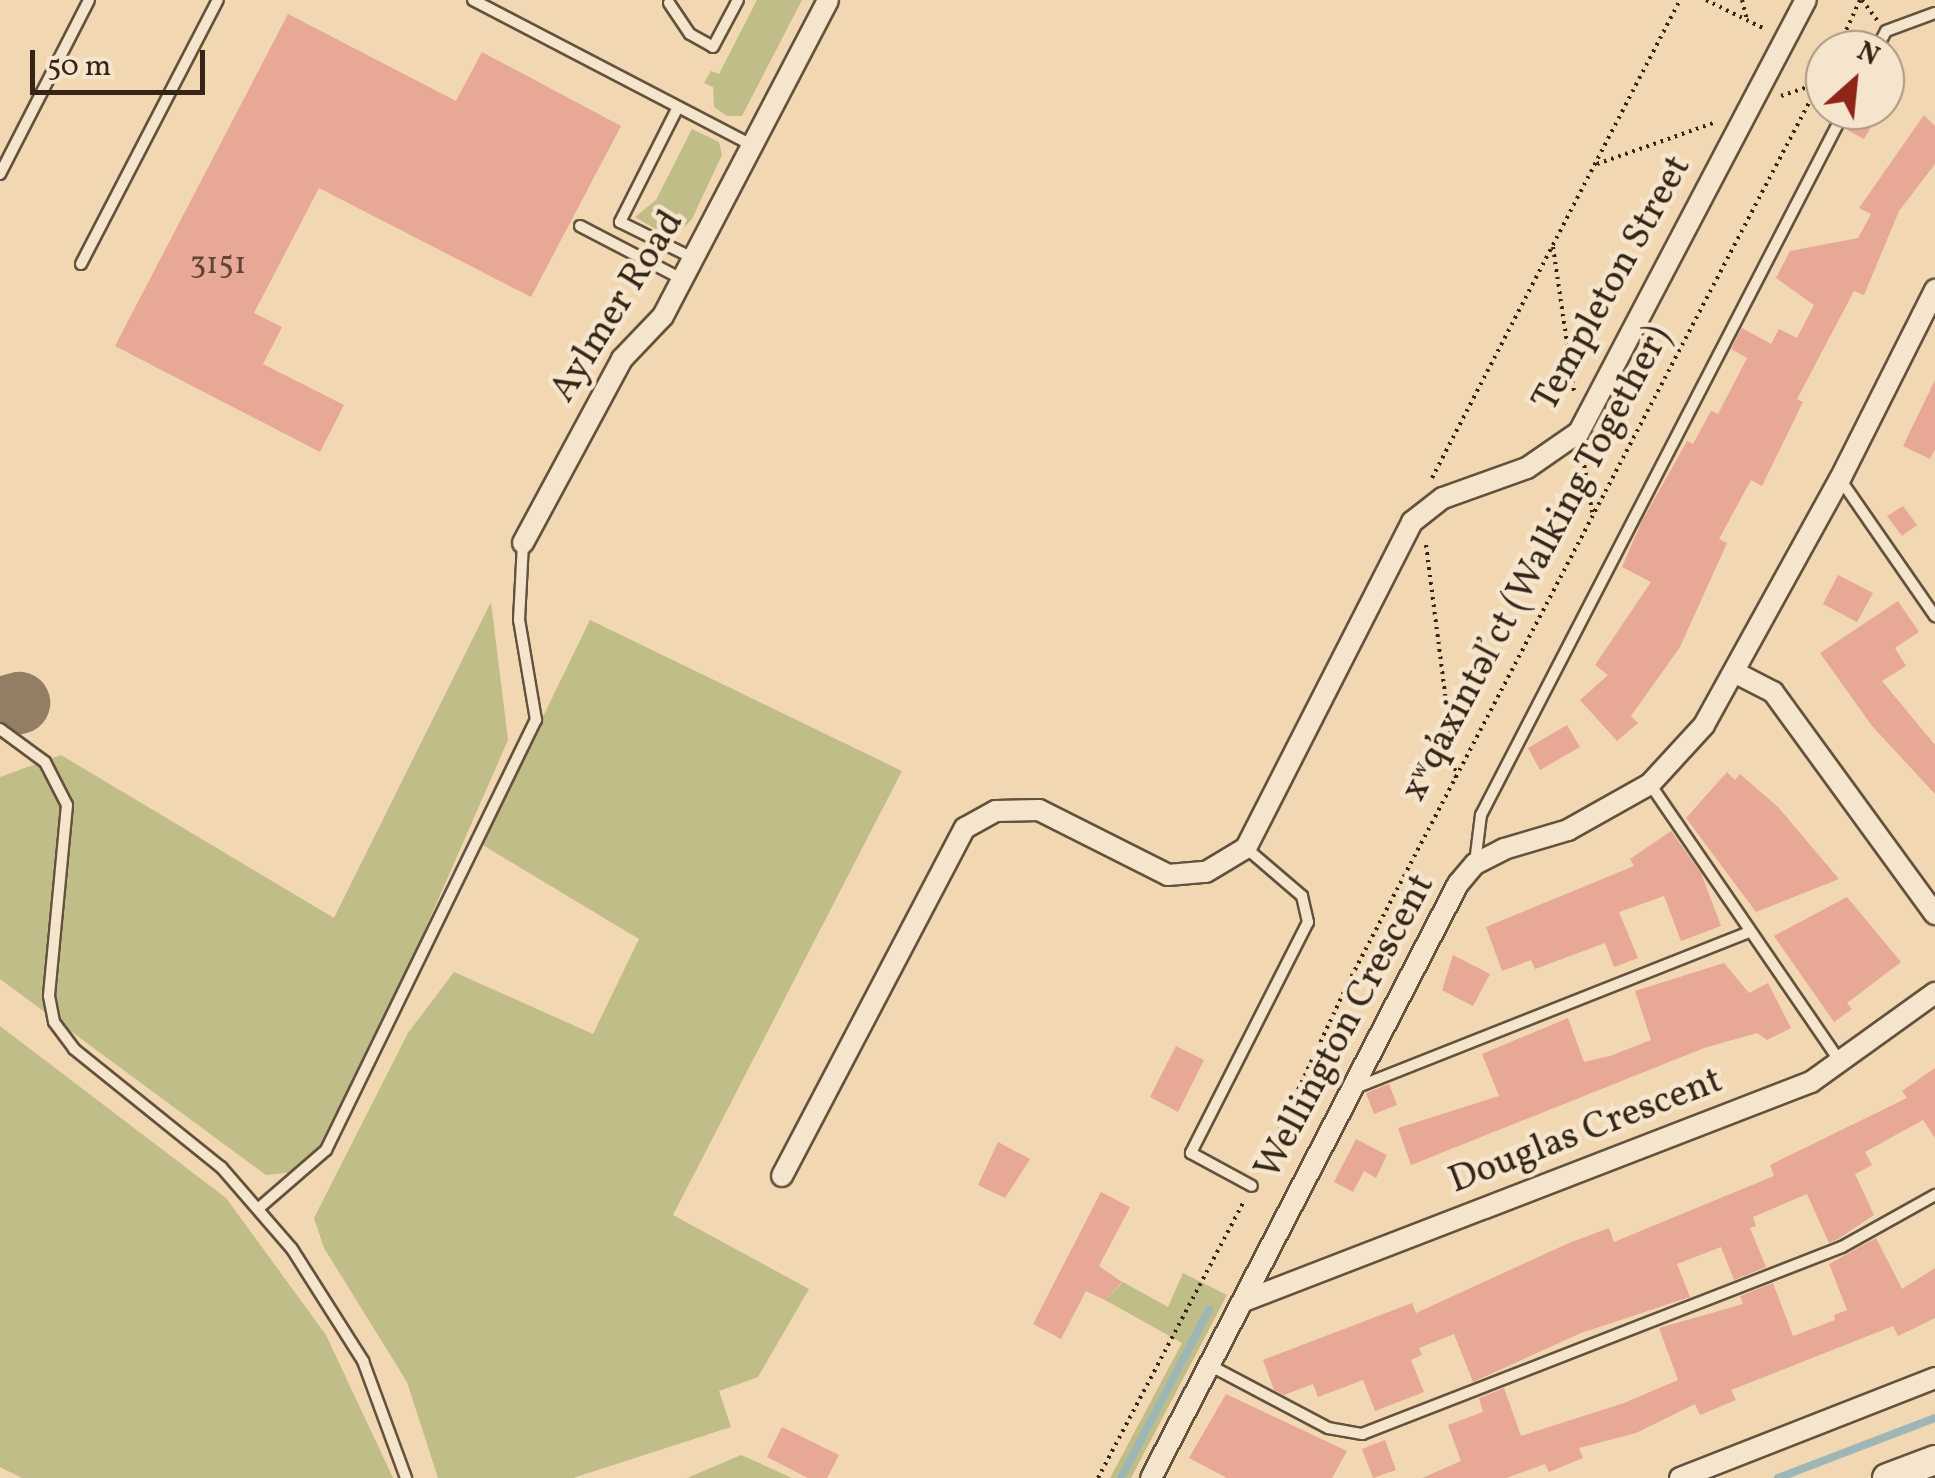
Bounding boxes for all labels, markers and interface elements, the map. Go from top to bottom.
scale bar [35,30,210,92]
north arrow [1805,30,1905,130]
text: N [1850,33,1886,77]
text: 50 m [47,46,111,88]
street label: Templeton Street [1524,148,1702,420]
street label: Aylmer Road [541,203,695,411]
house number: 3151 [190,246,246,284]
street label: xʷq̓axintəl̕ ct (Walking Together) [1392,318,1682,810]
street label: Wellington Crescent [1246,867,1446,1187]
street label: Douglas Crescent [1443,1059,1729,1205]

